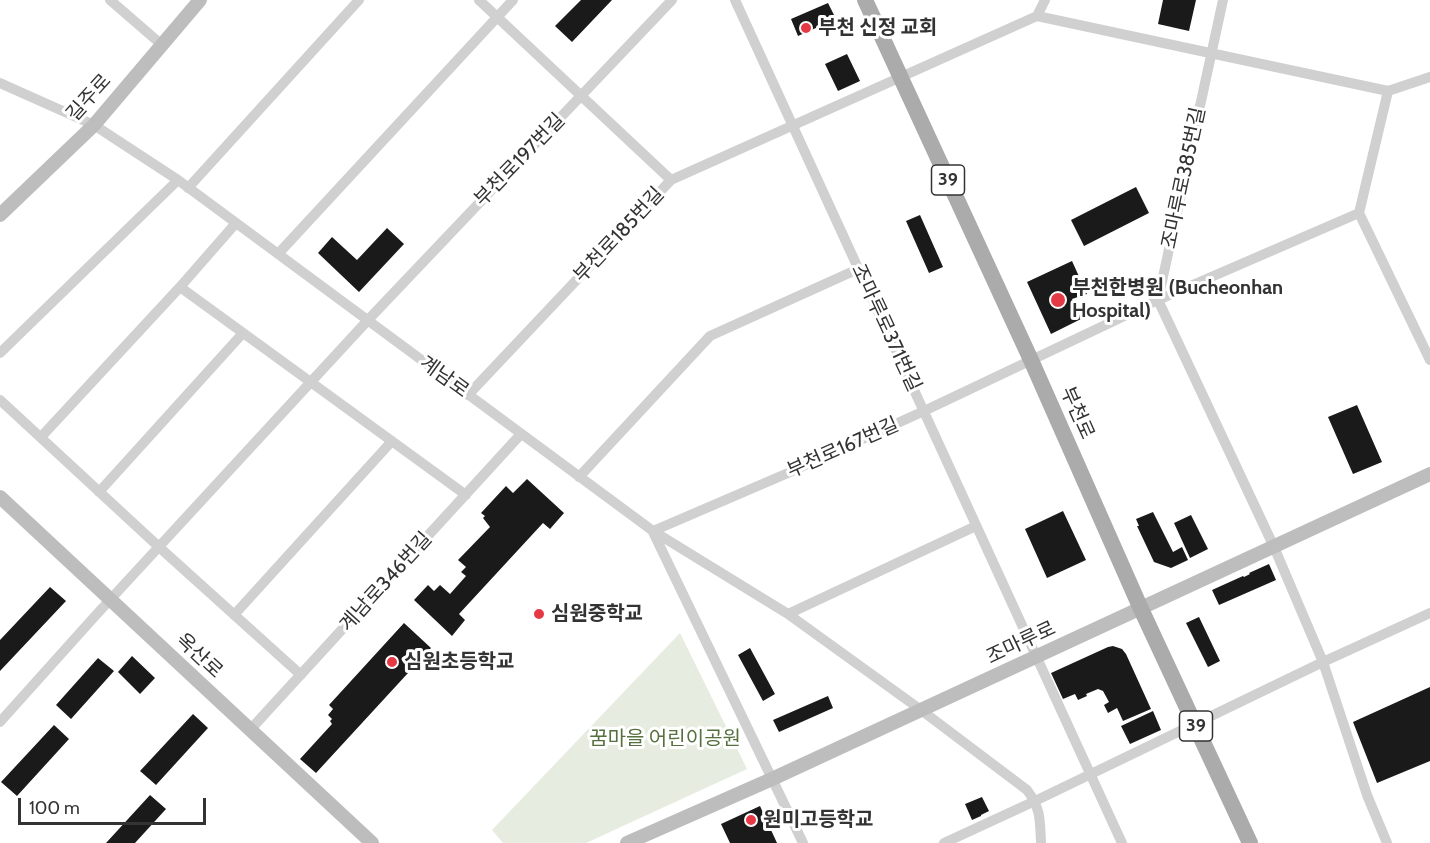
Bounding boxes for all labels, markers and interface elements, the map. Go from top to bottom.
place label: 부천 신정 교회 [818,16,937,40]
marker: 부천 신정 교회 [799,21,813,35]
street label: 길주로 [62,69,116,127]
street label: 조마루로385번길 [1157,105,1211,251]
street label: 부천로197번길 [470,109,570,211]
road number: 39 [932,165,964,195]
street label: 부천로185번길 [569,182,669,288]
street label: 조마루로371번길 [846,260,926,396]
place label: 부천한병원 (Bucheonhan Hospital) [1072,276,1283,323]
marker: 부천한병원 (Bucheonhan Hospital) [1049,291,1067,309]
street label: 계남로 [415,351,473,403]
street label: 부천로 [1055,383,1099,443]
street label: 부천로167번길 [783,413,903,483]
street label: 계남로346번길 [335,527,437,637]
place label: 심원중학교 [551,602,643,626]
marker: 심원중학교 [532,607,546,621]
street label: 조마루로 [983,617,1059,669]
street label: 옥산로 [171,628,227,684]
place label: 심원초등학교 [404,650,514,674]
marker: 심원초등학교 [385,655,399,669]
road number: 39 [1180,711,1212,741]
park label: 꿈마을 어린이공원 [589,727,741,751]
scale bar [21,786,208,824]
text: 100 m [29,797,80,819]
place label: 원미고등학교 [763,808,873,832]
marker: 원미고등학교 [744,813,758,827]

